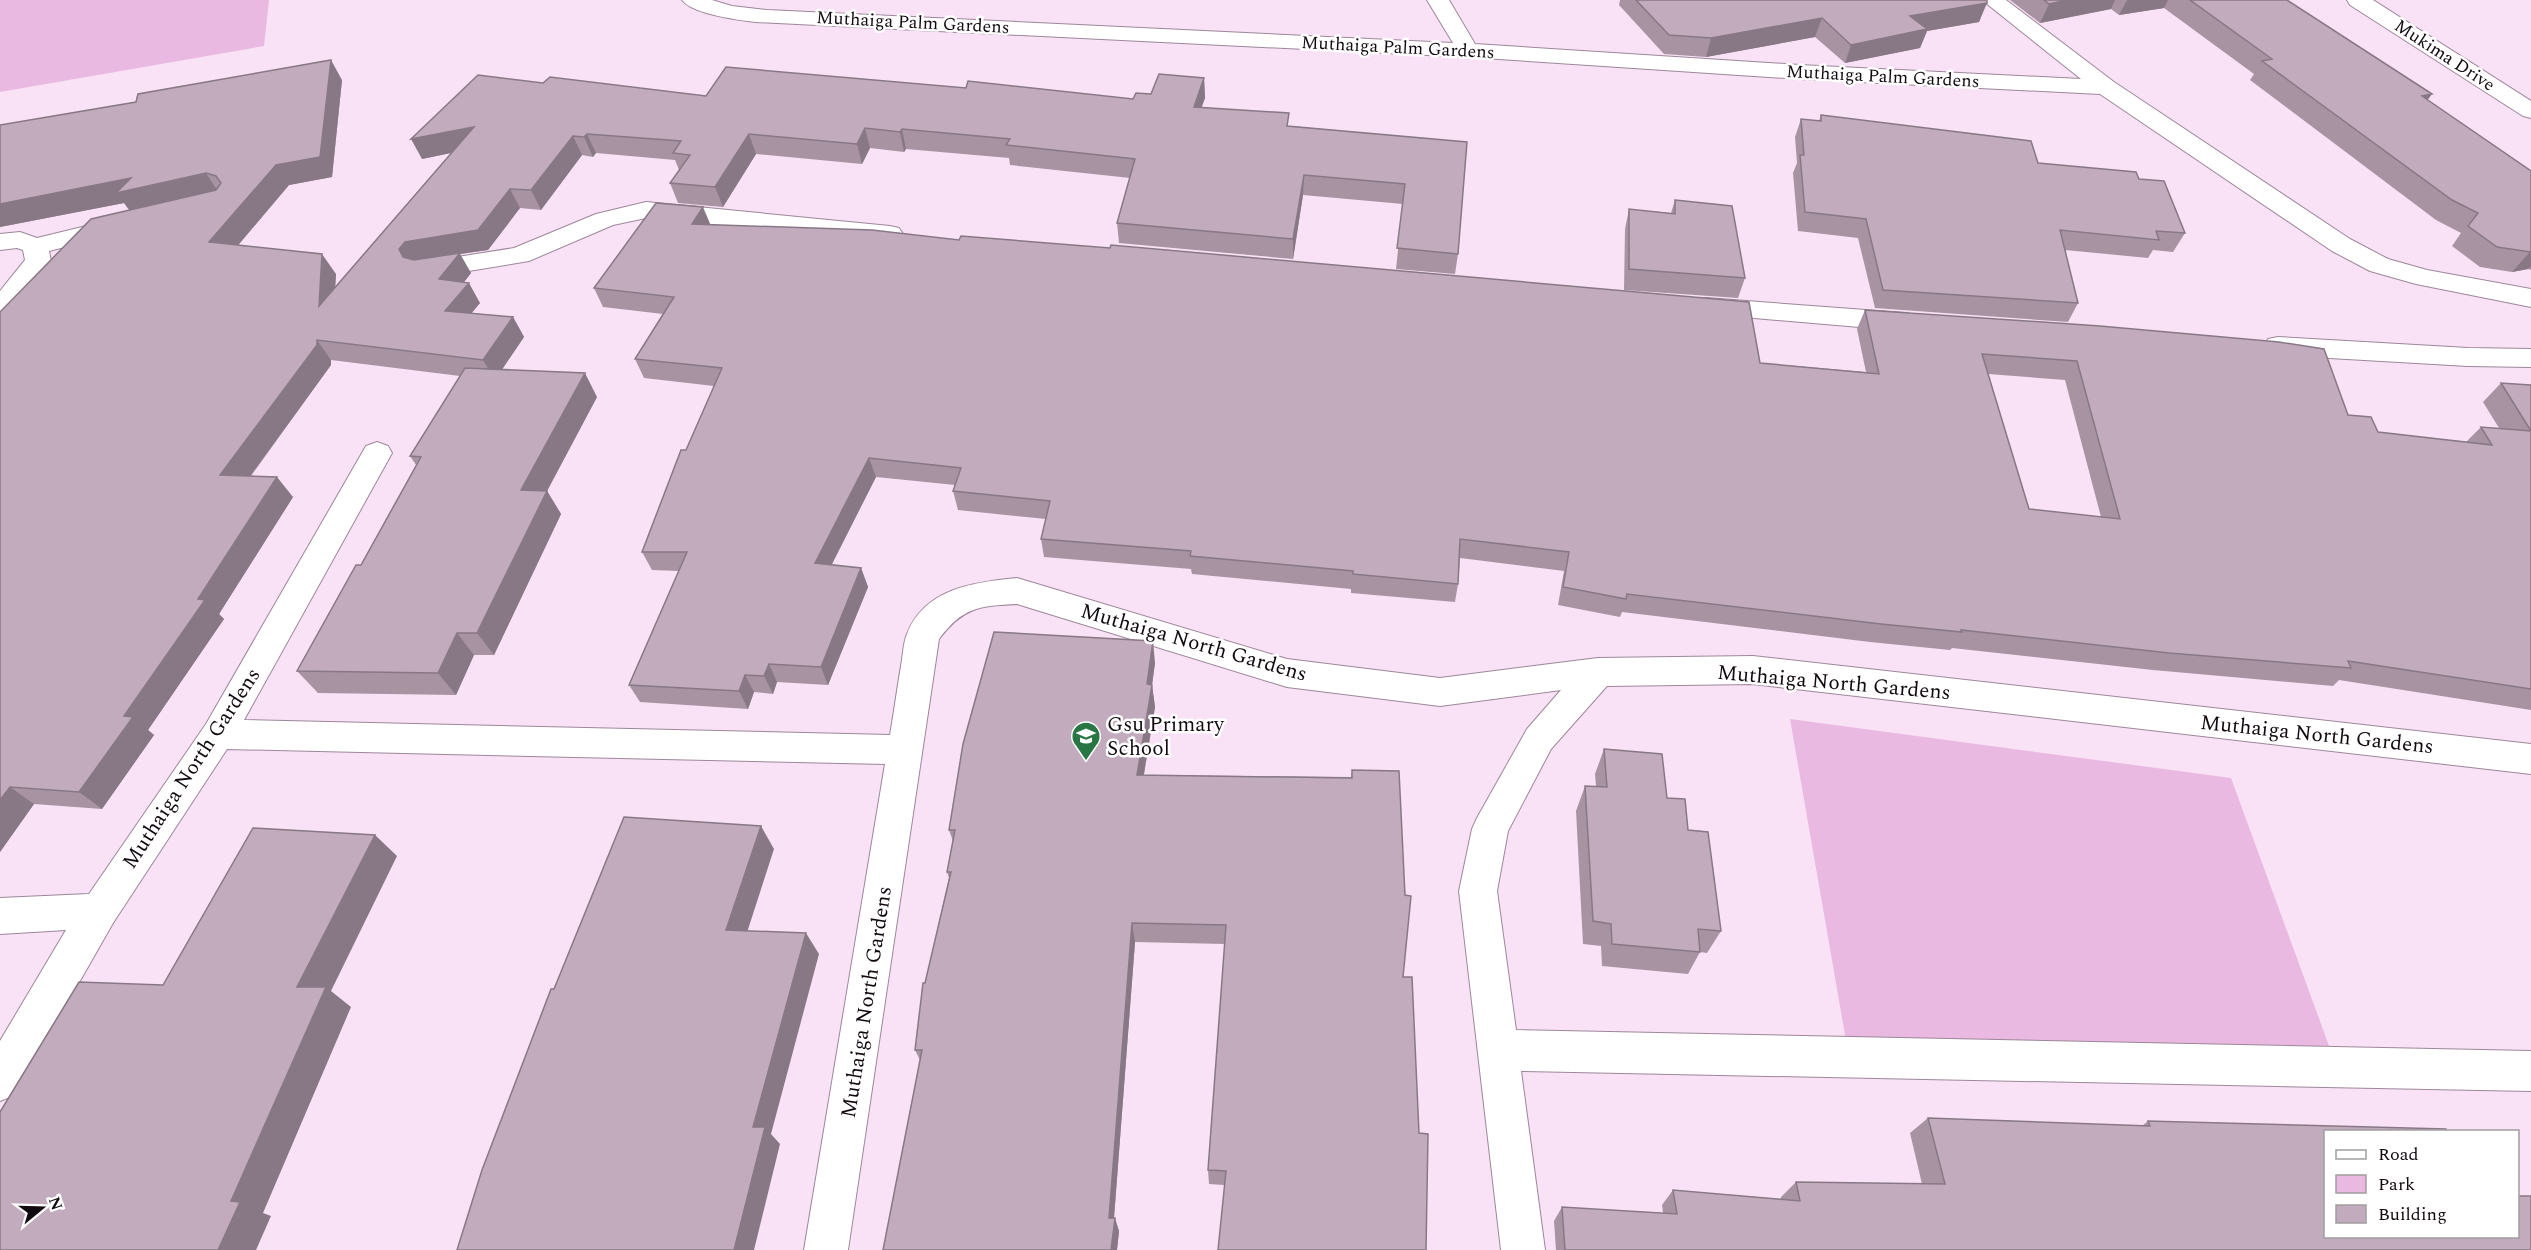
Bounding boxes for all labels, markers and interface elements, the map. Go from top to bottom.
street label: Muthaiga Palm Gardens [816,4,1010,41]
street label: Mukima Drive [2389,13,2500,98]
street label: Muthaiga Palm Gardens [1301,29,1495,66]
street label: Muthaiga Palm Gardens [1786,58,1980,95]
street label: Muthaiga North Gardens [1077,595,1311,691]
street label: Muthaiga North Gardens [1716,657,1952,709]
street label: Muthaiga North Gardens [115,662,269,876]
street label: Muthaiga North Gardens [2199,707,2435,763]
place label: Gsu Primary School [1107,709,1225,765]
school or university icon: Gsu Primary School [1070,720,1102,762]
street label: Muthaiga North Gardens [833,884,901,1120]
legend [2324,1130,2519,1238]
text: Road [2378,1141,2419,1168]
text: Park [2378,1171,2415,1198]
north arrow [12,1178,72,1238]
text: N [42,1193,69,1214]
text: Building [2378,1201,2447,1228]

